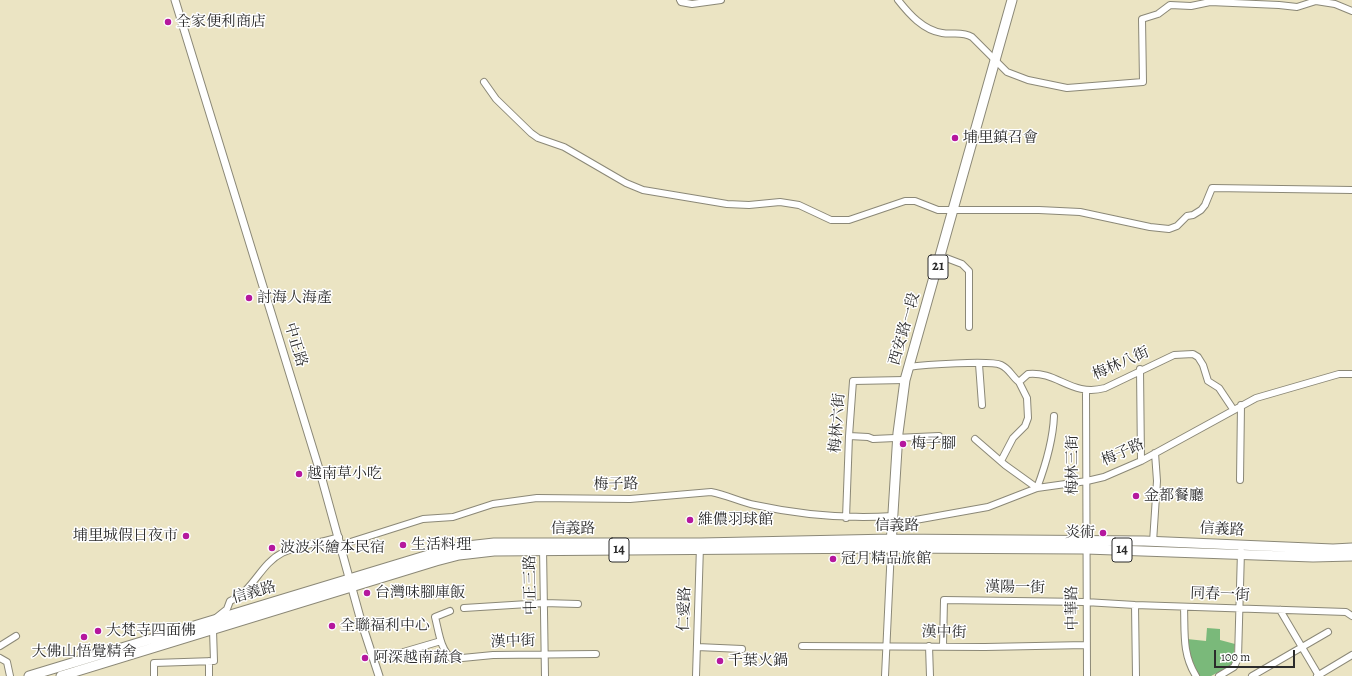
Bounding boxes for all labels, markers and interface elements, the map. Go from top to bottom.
place label: 全家便利商店 [176,13,266,31]
marker: 全家便利商店 [163,17,173,27]
place label: 埔里鎮召會 [963,129,1038,147]
marker: 埔里鎮召會 [950,133,960,143]
road number: 21 [928,255,948,279]
place label: 討海人海產 [257,289,332,307]
street label: 西安路一段 [886,290,924,368]
marker: 討海人海產 [244,293,254,303]
street label: 中正路 [280,321,310,369]
street label: 梅林八街 [1090,344,1152,384]
street label: 梅林六街 [827,392,849,454]
place label: 梅子腳 [911,435,956,453]
street label: 梅林三街 [1064,435,1082,495]
street label: 梅子路 [1099,436,1147,470]
marker: 梅子腳 [898,439,908,449]
place label: 越南草小吃 [307,465,382,483]
marker: 越南草小吃 [294,469,304,479]
street label: 梅子路 [593,476,639,494]
place label: 金都餐廳 [1144,487,1204,505]
marker: 金都餐廳 [1131,491,1141,501]
place label: 維儂羽球館 [698,511,773,529]
marker: 維儂羽球館 [685,515,695,525]
street label: 信義路 [875,517,919,535]
street label: 信義路 [551,520,595,538]
street label: 信義路 [1199,520,1245,540]
place label: 炎術 [1065,524,1095,542]
place label: 埔里城假日夜市 [73,527,178,545]
marker: 炎術 [1098,528,1108,538]
marker: 埔里城假日夜市 [181,531,191,541]
place label: 生活料理 [411,536,471,554]
road number: 14 [609,538,629,562]
road number: 14 [1112,538,1132,562]
place label: 波波米繪本民宿 [280,539,385,557]
marker: 生活料理 [398,540,408,550]
marker: 波波米繪本民宿 [267,543,277,553]
place label: 冠月精品旅館 [841,550,931,568]
marker: 冠月精品旅館 [828,554,838,564]
street label: 中正三路 [521,555,541,615]
street label: 信義路 [230,578,278,608]
street label: 漢陽一街 [985,578,1045,598]
place label: 台灣味腳庫飯 [375,584,465,602]
street label: 中華路 [1064,585,1082,631]
street label: 同春一街 [1190,585,1250,605]
street label: 仁愛路 [675,586,695,632]
marker: 台灣味腳庫飯 [362,588,372,598]
place label: 全聯福利中心 [340,617,430,635]
marker: 全聯福利中心 [327,621,337,631]
place label: 大梵寺四面佛 [106,622,196,640]
street label: 漢中街 [921,624,967,642]
marker: 大梵寺四面佛 [93,626,103,636]
marker: 大佛山悟覺精舍 [79,632,89,642]
street label: 漢中街 [490,632,536,652]
scale bar [1216,642,1297,668]
place label: 大佛山悟覺精舍 [32,643,136,661]
place label: 阿深越南蔬食 [373,649,463,667]
text: 100 m [1221,649,1250,665]
place label: 千葉火鍋 [728,652,788,670]
marker: 阿深越南蔬食 [360,653,370,663]
marker: 千葉火鍋 [715,656,725,666]

